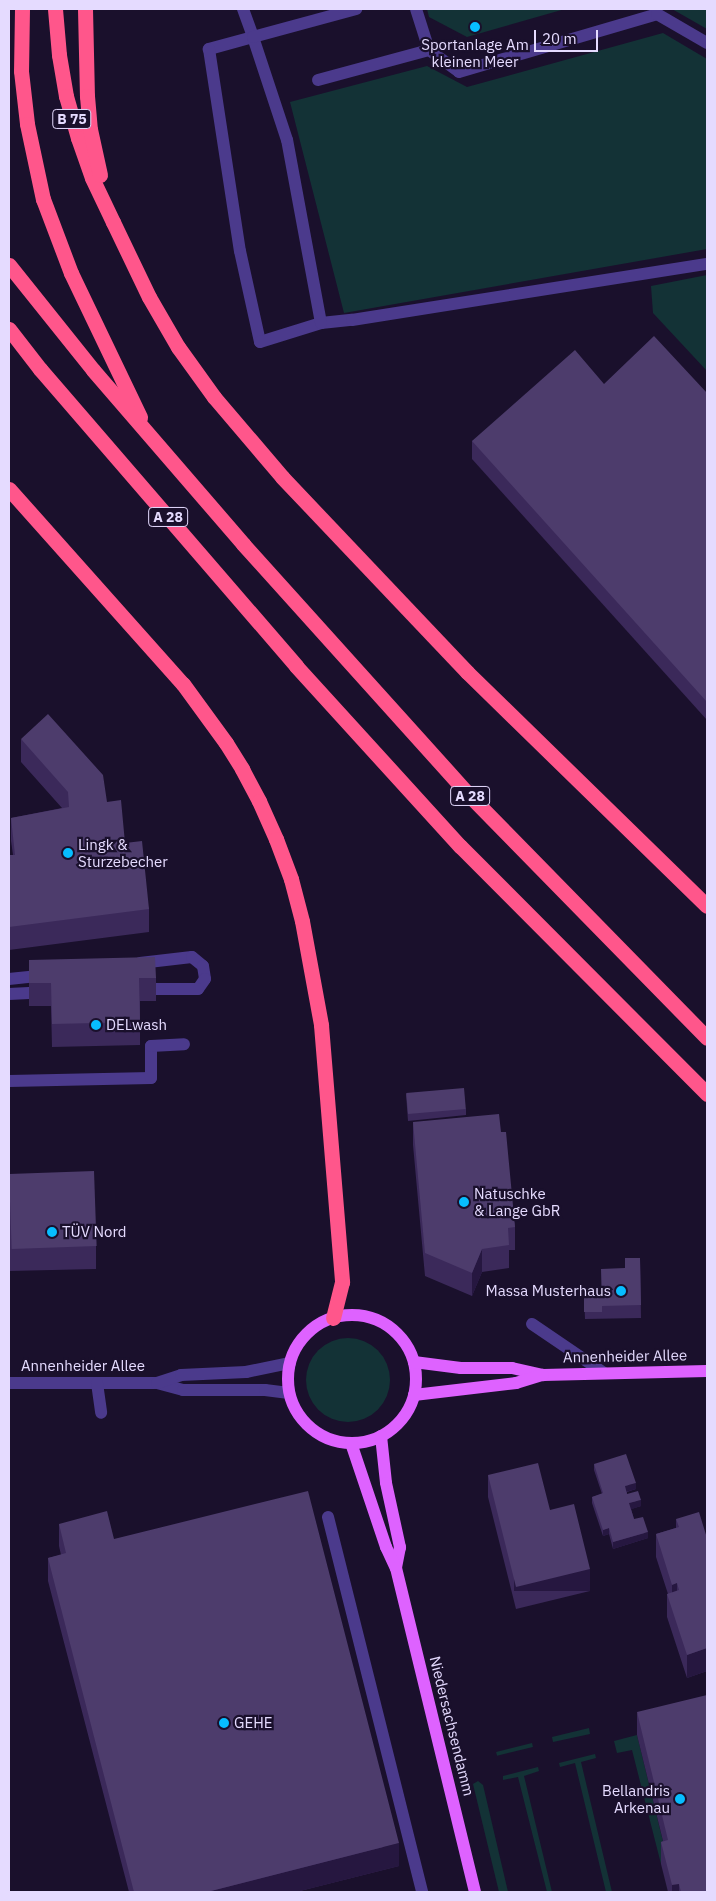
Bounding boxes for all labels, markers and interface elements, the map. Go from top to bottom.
scale bar [536,20,600,52]
marker: Sportanlage Am kleinen Meer [469,21,481,33]
text: 20 m [542,29,577,48]
place label: Sportanlage Am kleinen Meer [421,35,529,70]
road number: B 75 [52,108,92,130]
road number: A 28 [148,506,188,528]
road number: A 28 [450,784,490,808]
place label: Lingk & Sturzebecher [78,835,168,870]
marker: Lingk & Sturzebecher [62,847,74,859]
place label: DELwash [106,1016,167,1034]
marker: DELwash [90,1019,102,1031]
place label: Natuschke & Lange GbR [474,1184,560,1219]
marker: Natuschke & Lange GbR [458,1196,470,1208]
place label: TÜV Nord [62,1223,127,1241]
marker: TÜV Nord [46,1226,58,1238]
place label: Massa Musterhaus [486,1282,611,1300]
marker: Massa Musterhaus [615,1285,627,1297]
street label: Annenheider Allee [563,1346,687,1366]
street label: Annenheider Allee [21,1357,145,1375]
street label: Niedersachsendamm [426,1654,478,1798]
place label: GEHE [234,1714,273,1732]
marker: GEHE [218,1717,230,1729]
place label: Bellandris Arkenau [602,1781,670,1816]
marker: Bellandris Arkenau [674,1793,686,1805]

